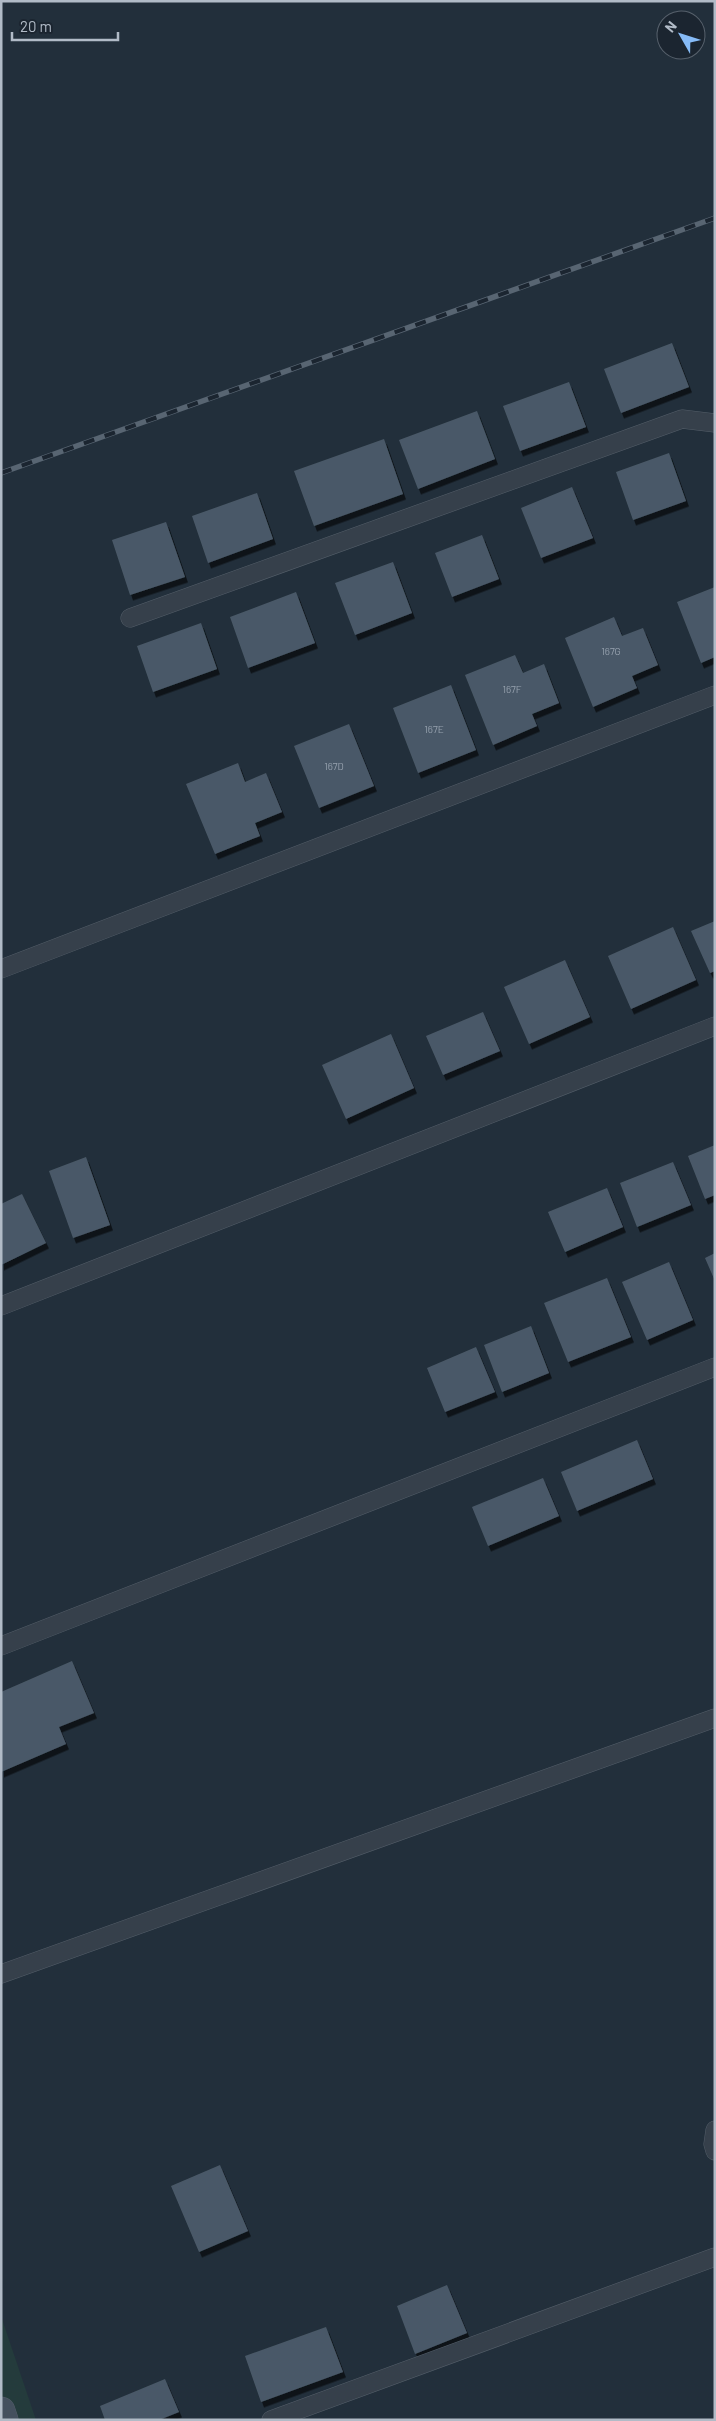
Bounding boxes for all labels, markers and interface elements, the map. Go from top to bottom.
scale bar [12,10,119,42]
north arrow [656,10,706,60]
text: 20 m [20,17,52,35]
text: N [661,18,680,35]
house number: 167G [601,645,621,657]
house number: 167F [502,683,522,695]
house number: 167E [424,723,444,735]
house number: 167D [324,760,344,772]

